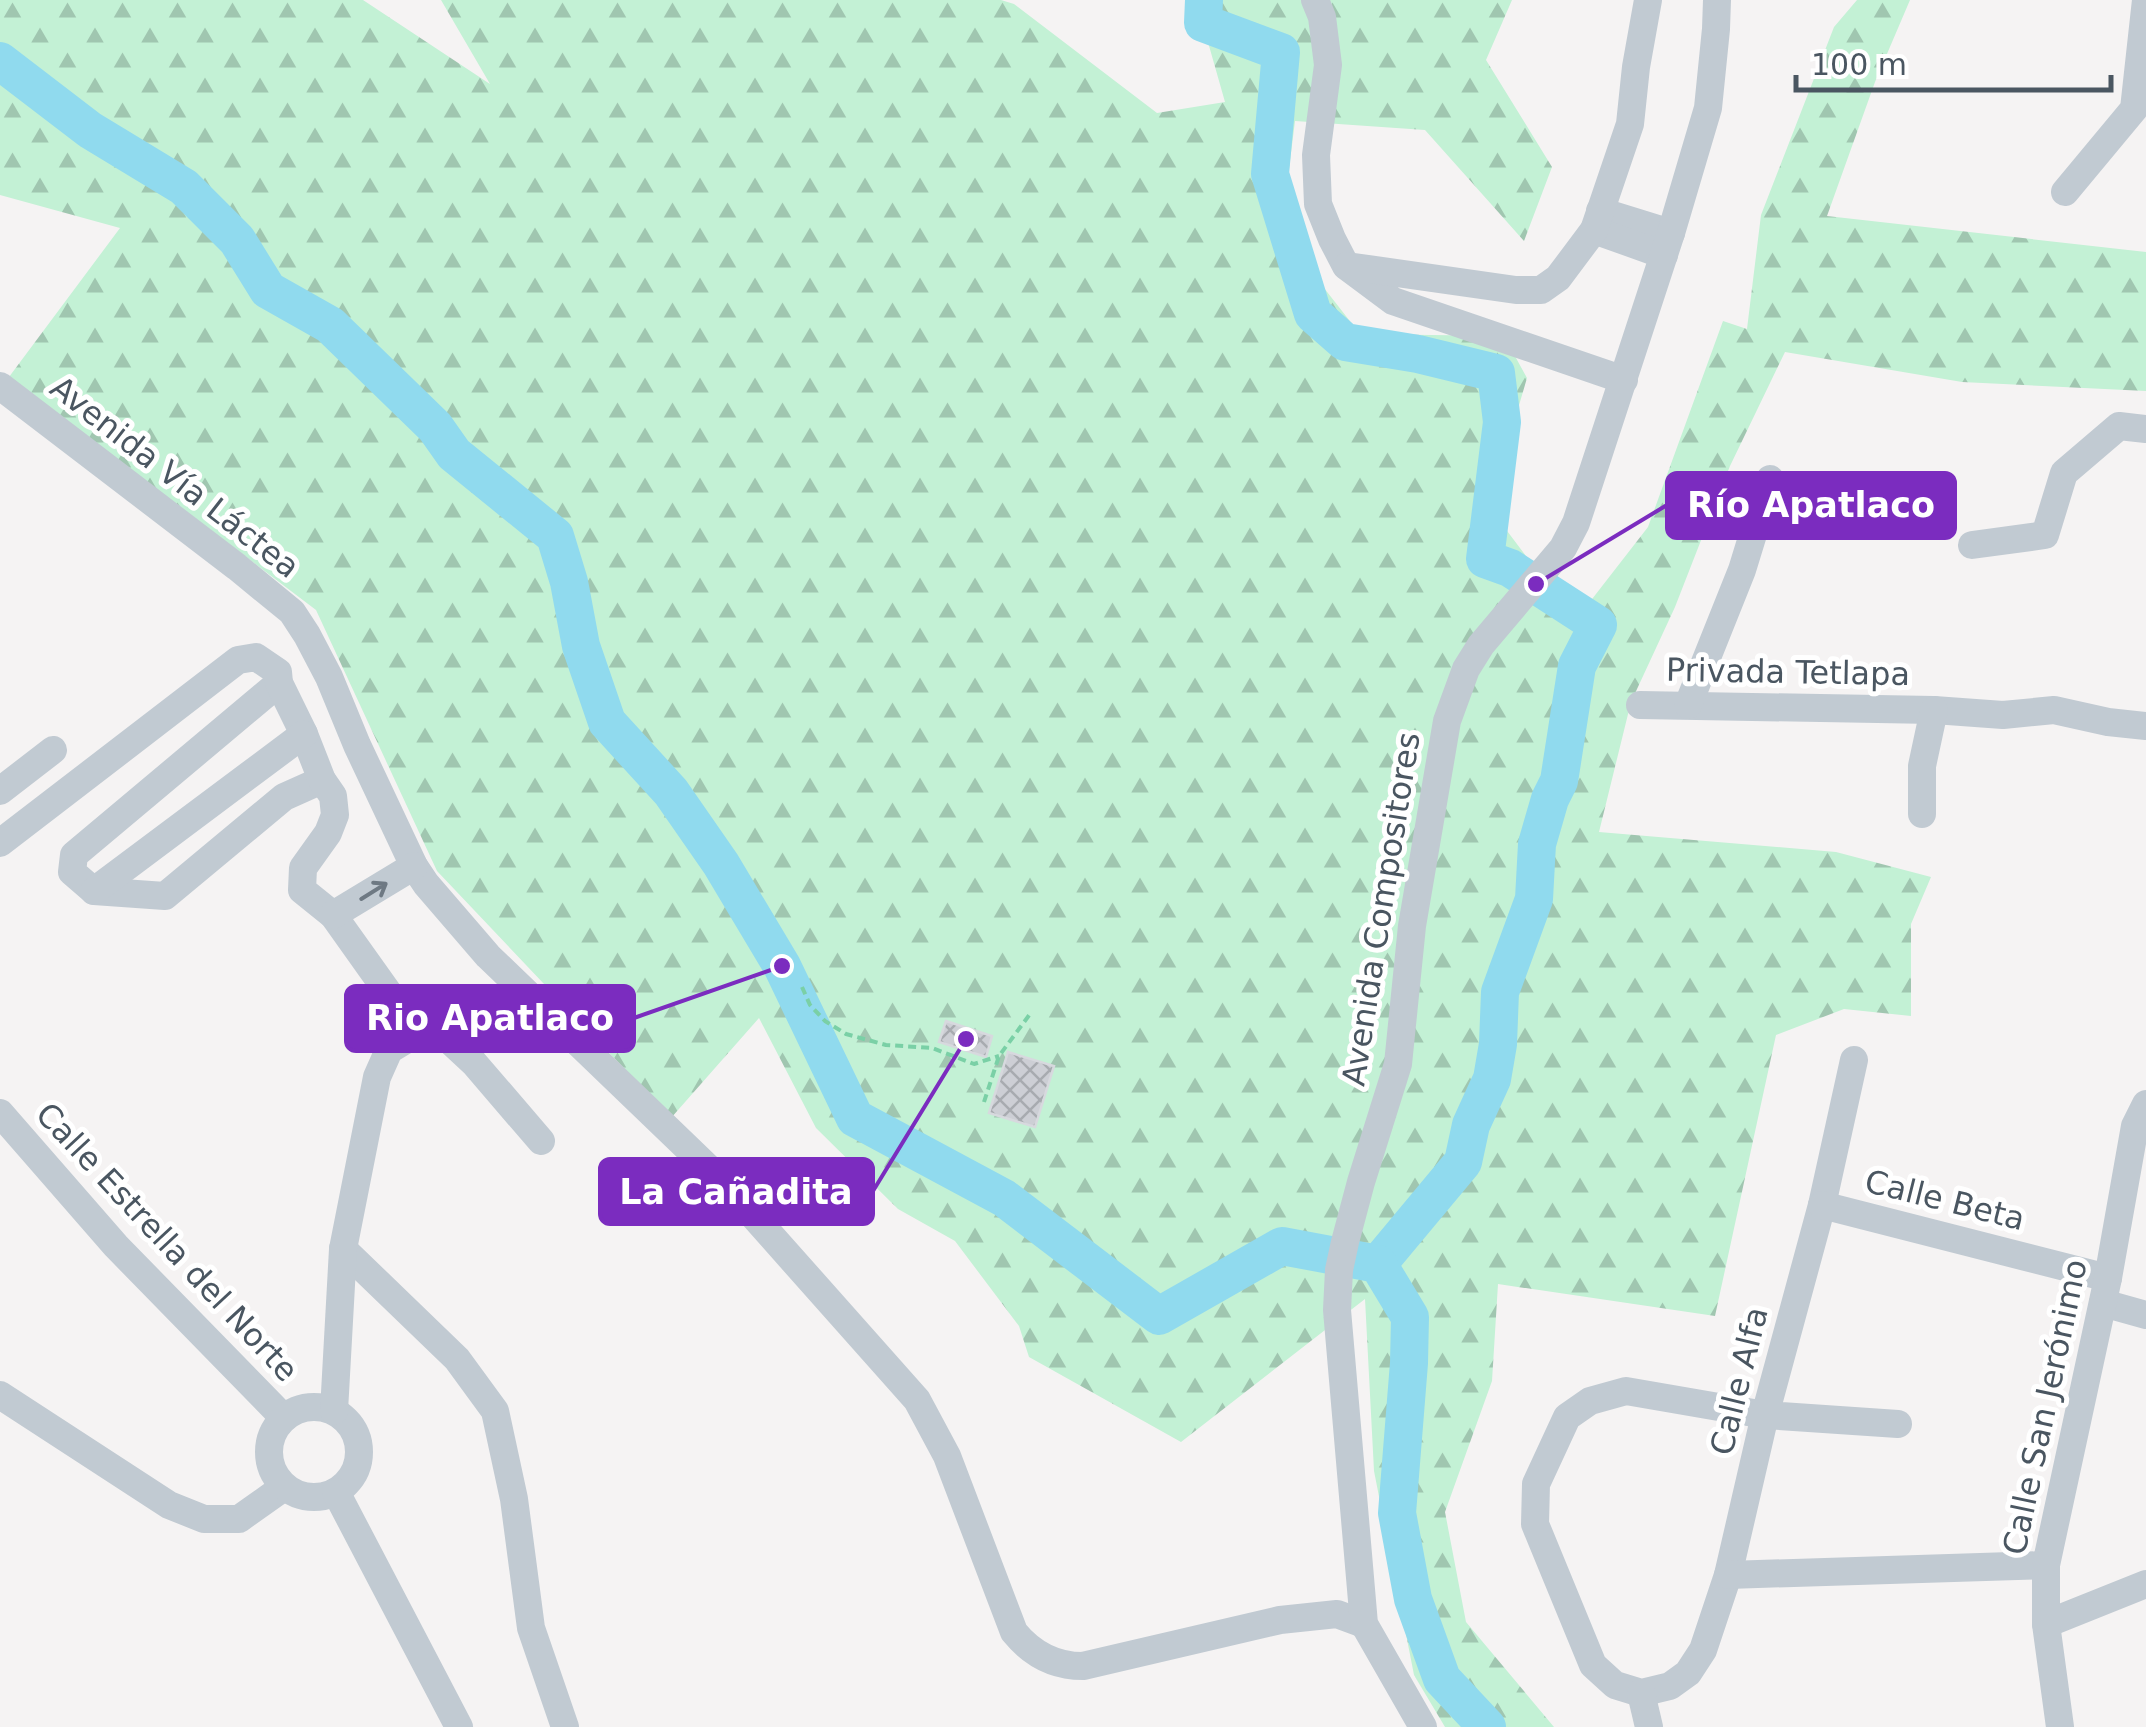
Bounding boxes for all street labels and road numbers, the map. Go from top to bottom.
street label: Avenida Vía Láctea [43,368,307,586]
street label: Privada Tetlapa [1666,651,1910,693]
street label: Avenida Compositores [1334,730,1428,1088]
street label: Calle Estrella del Norte [28,1095,306,1389]
street label: Calle Beta [1861,1162,2029,1238]
street label: Calle San Jerónimo [1995,1256,2095,1558]
street label: Calle Alfa [1702,1303,1776,1459]

